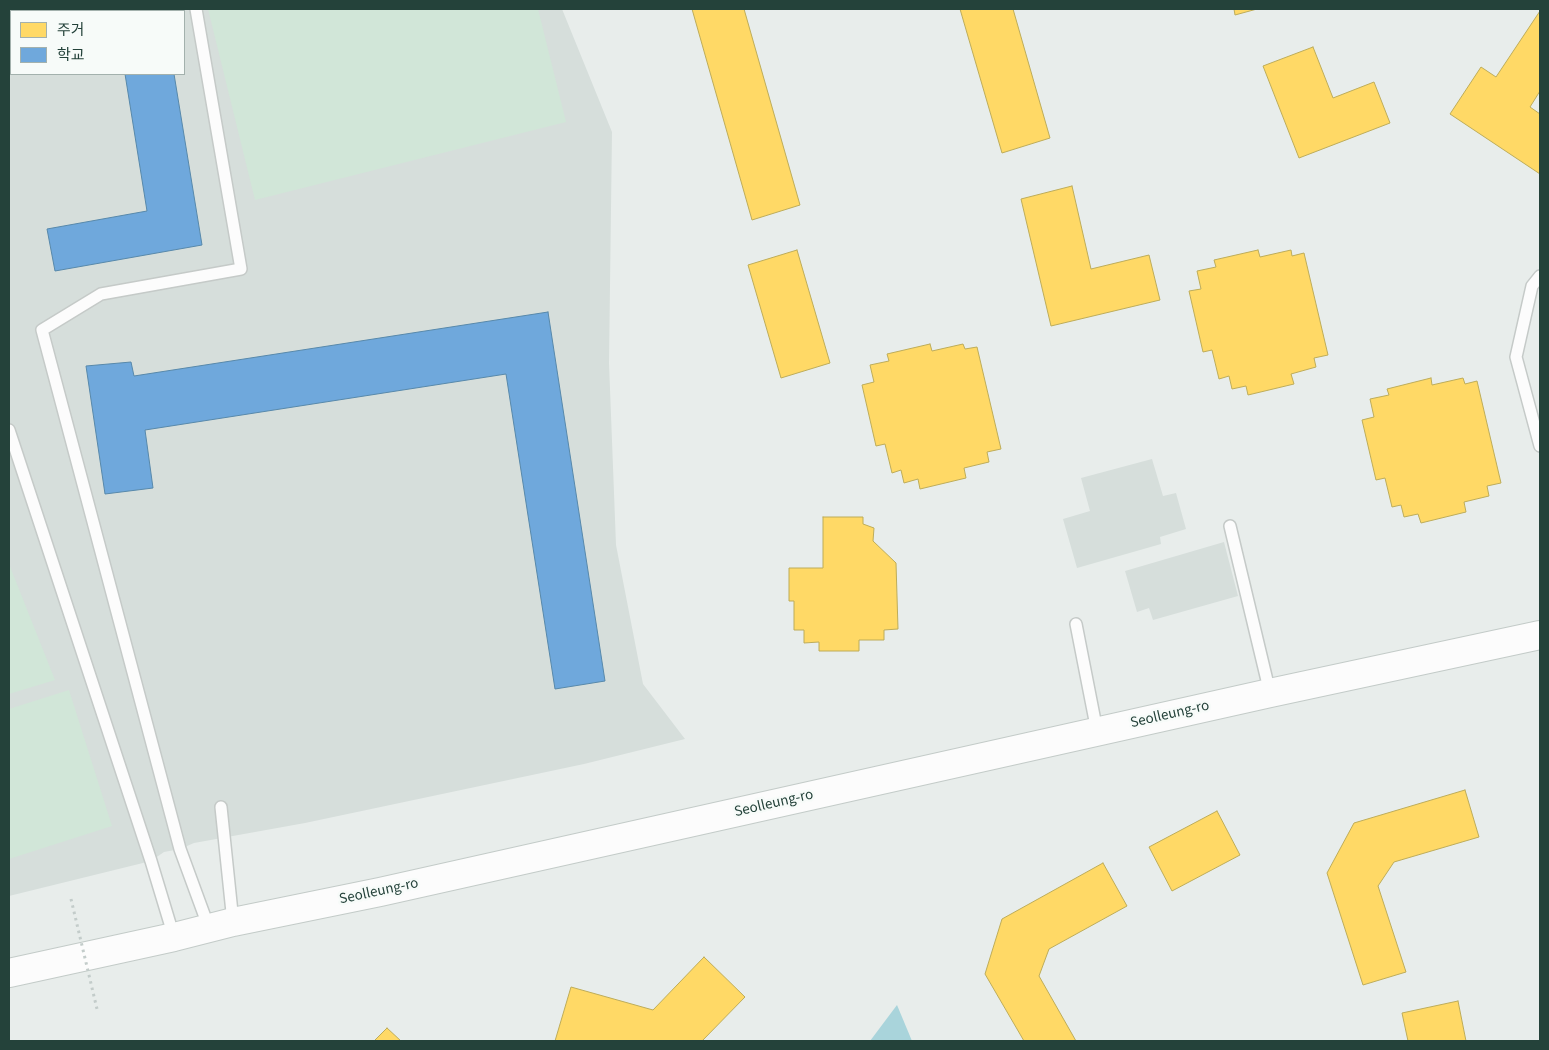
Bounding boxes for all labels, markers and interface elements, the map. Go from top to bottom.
legend [10,10,185,75]
text: 주거 [57,20,85,41]
text: 학교 [57,45,85,66]
street label: Seolleung-ro [1129,697,1211,733]
street label: Seolleung-ro [733,786,815,822]
street label: Seolleung-ro [338,875,420,909]

